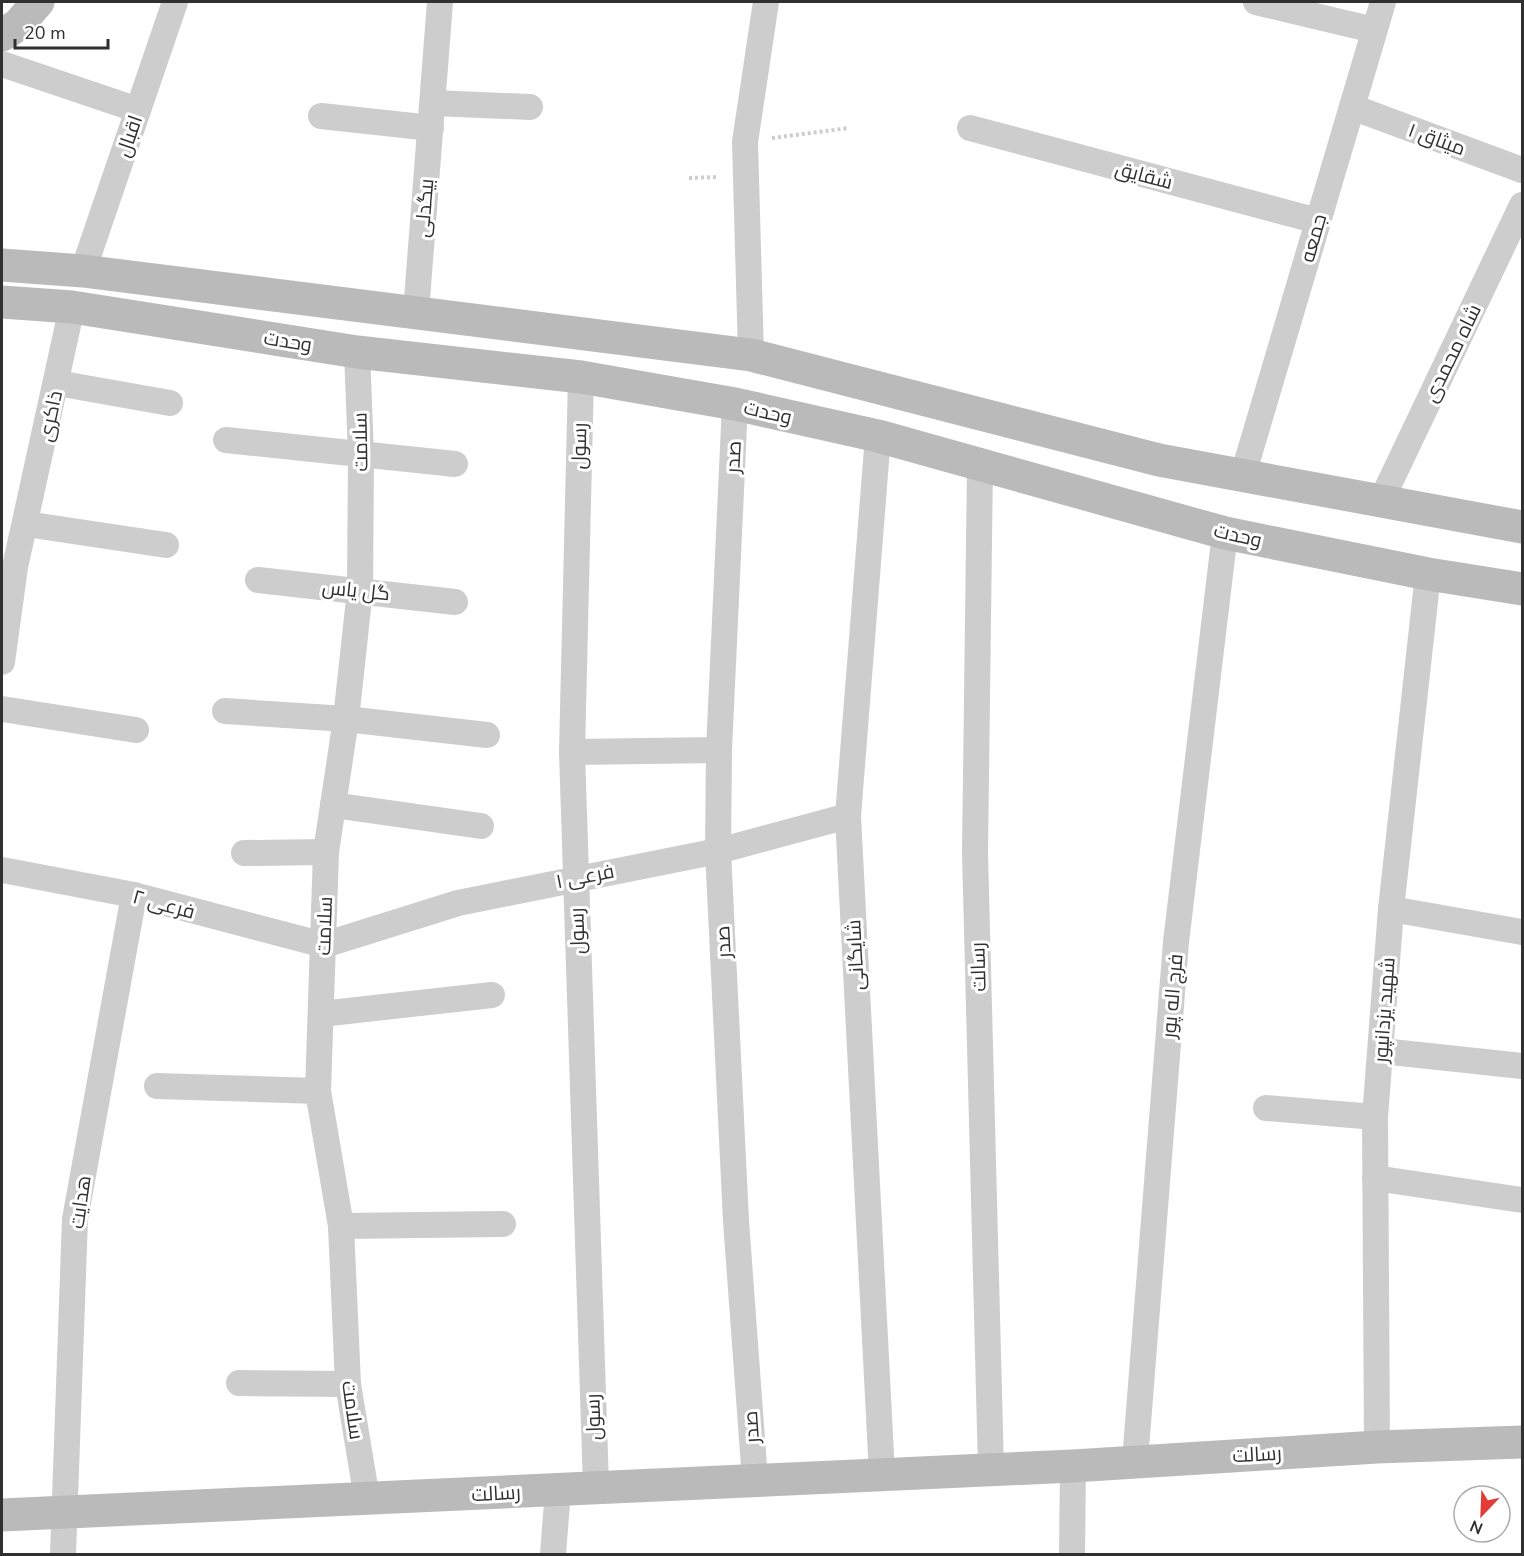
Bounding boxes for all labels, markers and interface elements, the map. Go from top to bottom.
scale bar [15,12,108,50]
text: 20 m [24,21,66,45]
street label: اقبال [110,112,149,161]
street label: میثاق ۱ [1404,117,1469,162]
street label: شقایق [1112,155,1176,196]
street label: بیگدلی [408,177,441,239]
street label: جمعه [1294,211,1333,265]
street label: شاه محمدی [1417,300,1488,407]
street label: وحدت [262,324,314,359]
street label: ذاکری [32,388,69,444]
street label: وحدت [741,394,795,431]
street label: سلامت [346,412,375,472]
street label: رسول [566,422,593,470]
street label: صدر [719,440,748,475]
street label: وحدت [1211,517,1265,554]
street label: گل یاس [321,574,391,607]
street label: فرعی ۱ [554,858,617,895]
street label: فرعی ۲ [130,883,198,926]
street label: سلامت [310,896,339,956]
street label: رسول [563,907,592,955]
street label: شایگانی [840,919,871,991]
street label: صدر [709,925,738,960]
street label: رسالت [964,942,993,992]
street label: فرج اله پور [1155,953,1190,1040]
street label: شهید یزدانپور [1367,956,1402,1065]
street label: هدایت [63,1174,98,1231]
street label: سلامت [335,1379,370,1441]
street label: رسول [579,1393,608,1441]
street label: صدر [737,1410,766,1445]
street label: رسالت [1232,1440,1282,1469]
street label: رسالت [471,1479,521,1508]
north arrow [1452,1484,1512,1544]
text: N [1467,1514,1486,1539]

